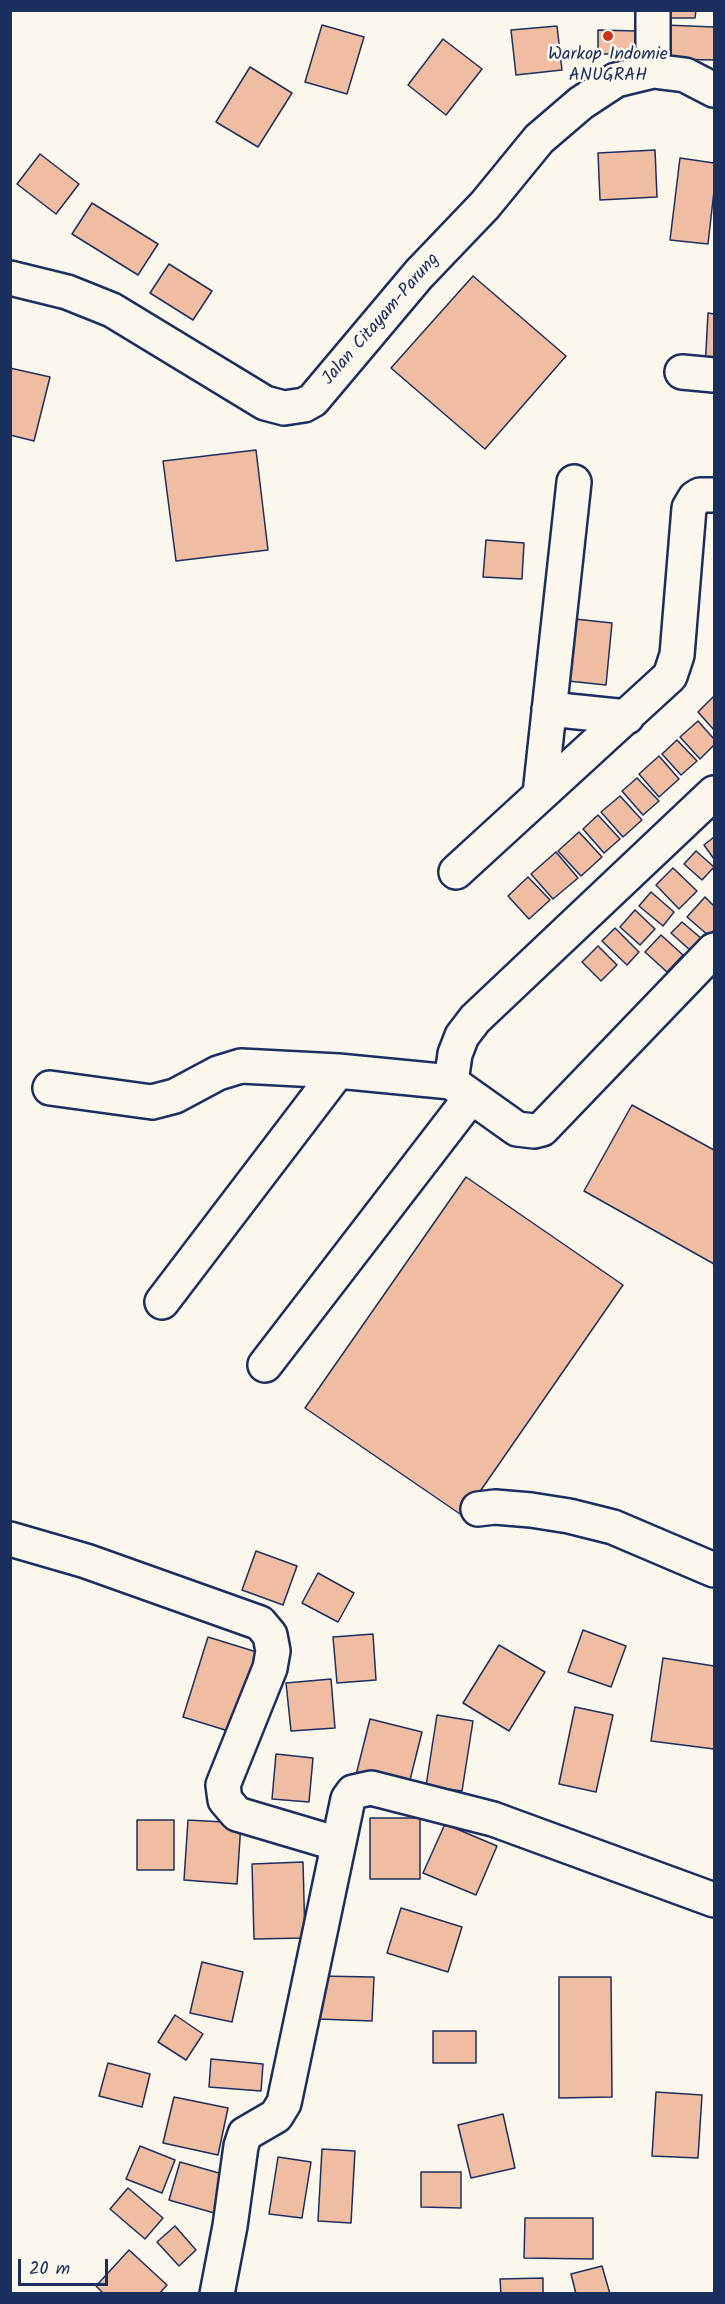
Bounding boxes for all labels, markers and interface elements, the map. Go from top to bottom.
marker: Warkop Indomie ANUGRAH [601,29,615,43]
place label: Warkop Indomie ANUGRAH [548,45,668,88]
street label: Jalan Citayam-Parung [319,250,445,390]
scale bar [21,2247,111,2285]
text: 20 m [29,2255,70,2284]

